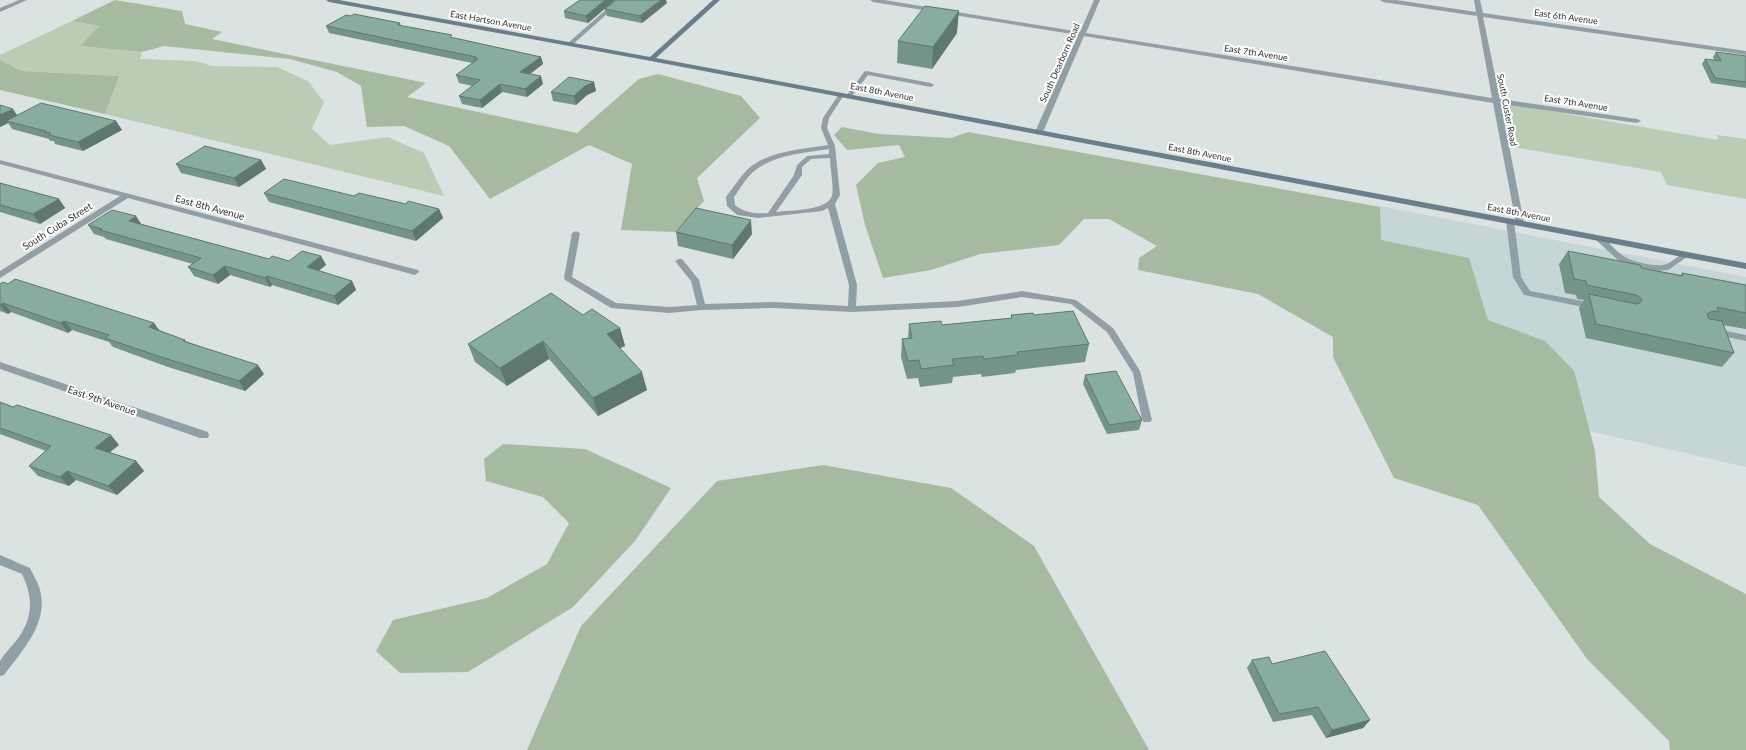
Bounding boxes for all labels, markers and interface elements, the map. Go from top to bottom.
street label: East 6th Avenue [1533,7,1599,26]
street label: East Hartson Avenue [449,8,533,33]
street label: South Dearborn Road [1037,21,1082,104]
street label: East 7th Avenue [1223,42,1289,63]
street label: South Custer Road [1495,73,1520,147]
street label: East 8th Avenue [849,80,915,103]
street label: East 7th Avenue [1543,92,1609,113]
street label: East 8th Avenue [1167,141,1233,164]
street label: East 8th Avenue [174,192,246,222]
street label: South Cuba Street [20,199,94,252]
street label: East 8th Avenue [1486,201,1552,224]
street label: East 9th Avenue [66,383,138,417]

